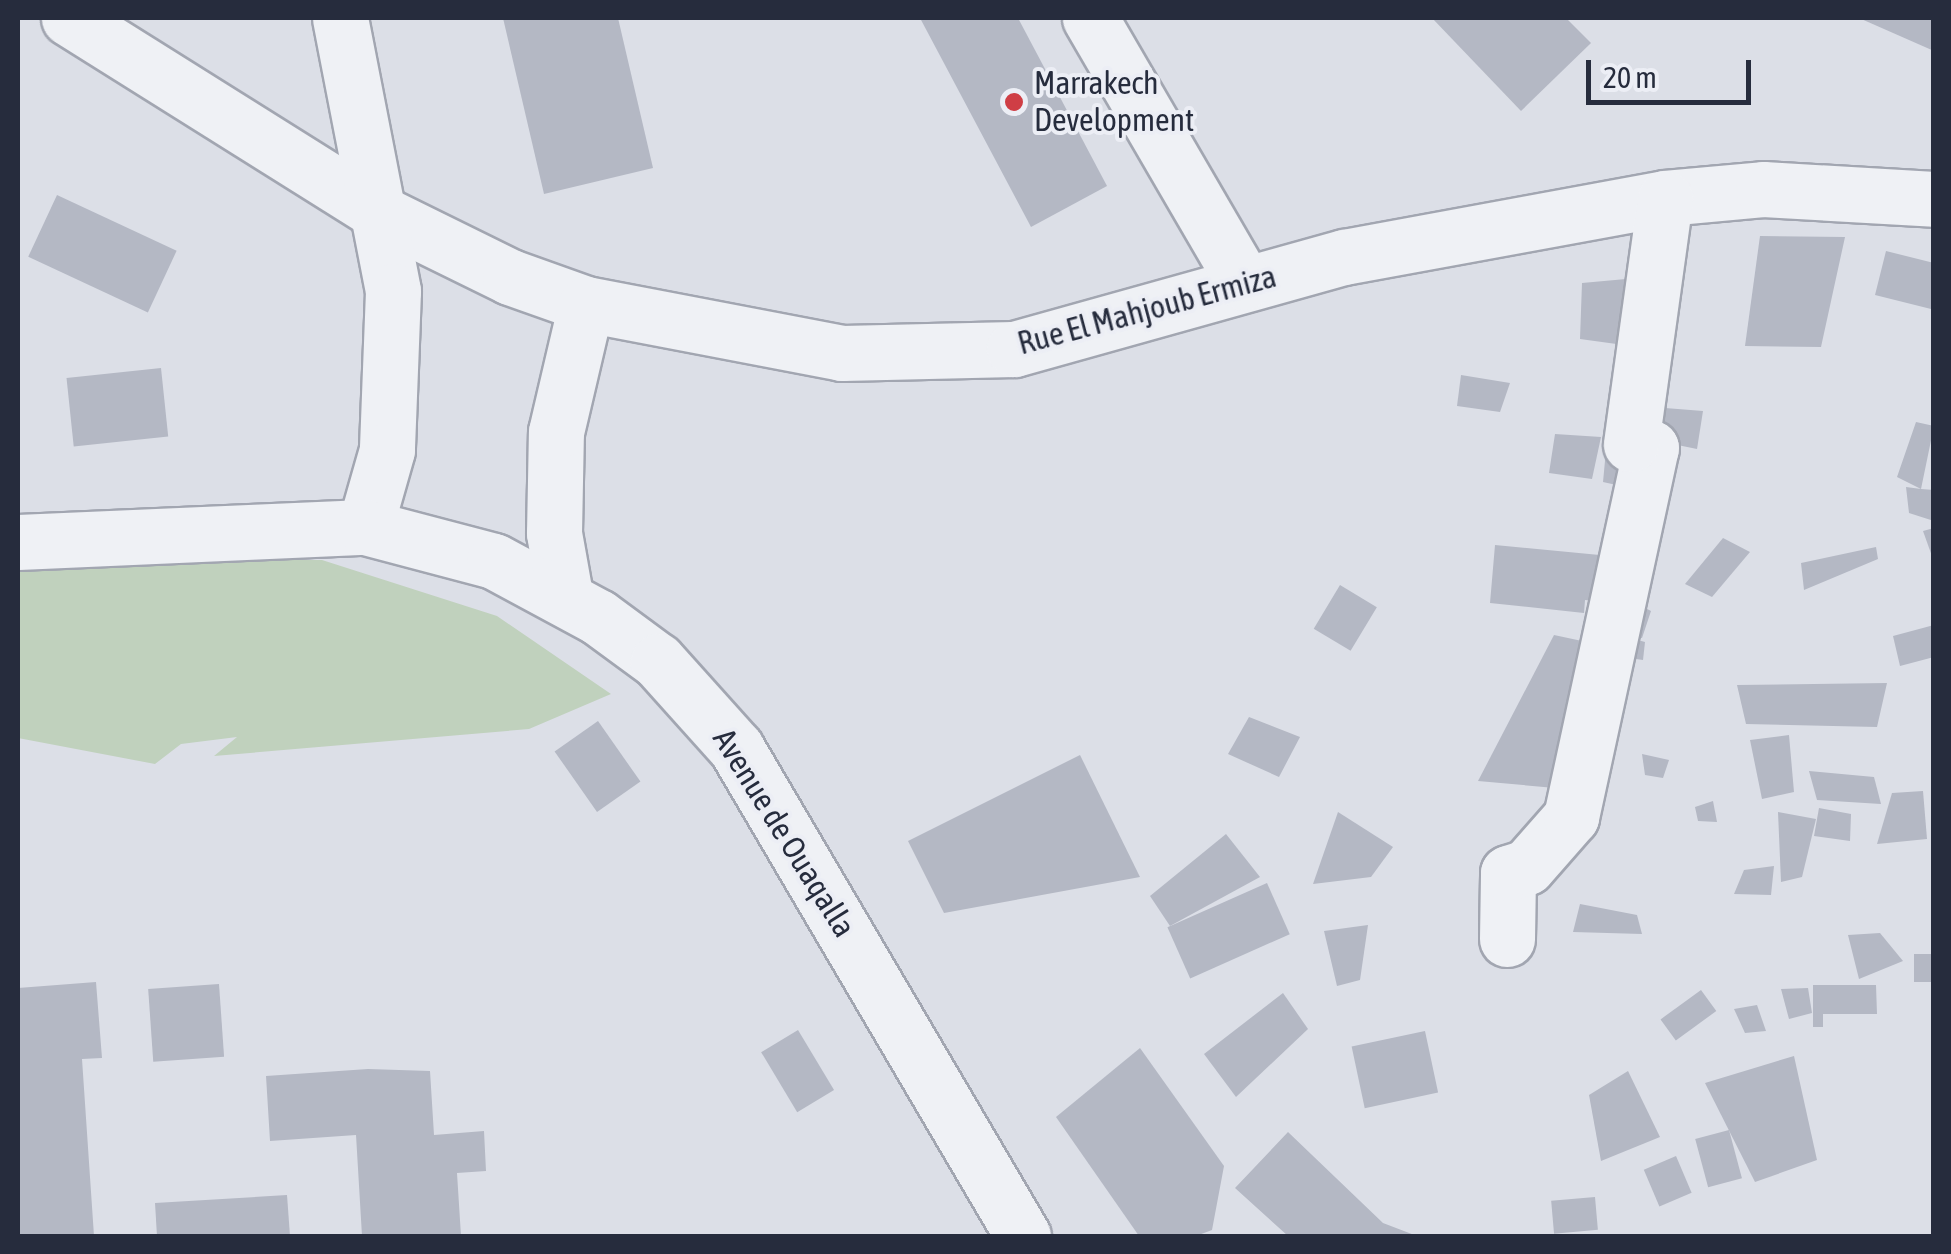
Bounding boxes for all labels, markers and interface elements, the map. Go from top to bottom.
scale bar [1591,40,1756,102]
text: 20 m [1603,60,1657,94]
place label: Marrakech Development [1034,65,1194,140]
marker: Marrakech Development [1003,91,1025,113]
street label: Rue El Mahjoub Ermiza [1014,257,1280,363]
street label: Avenue de Ouaqalla [705,722,863,944]

